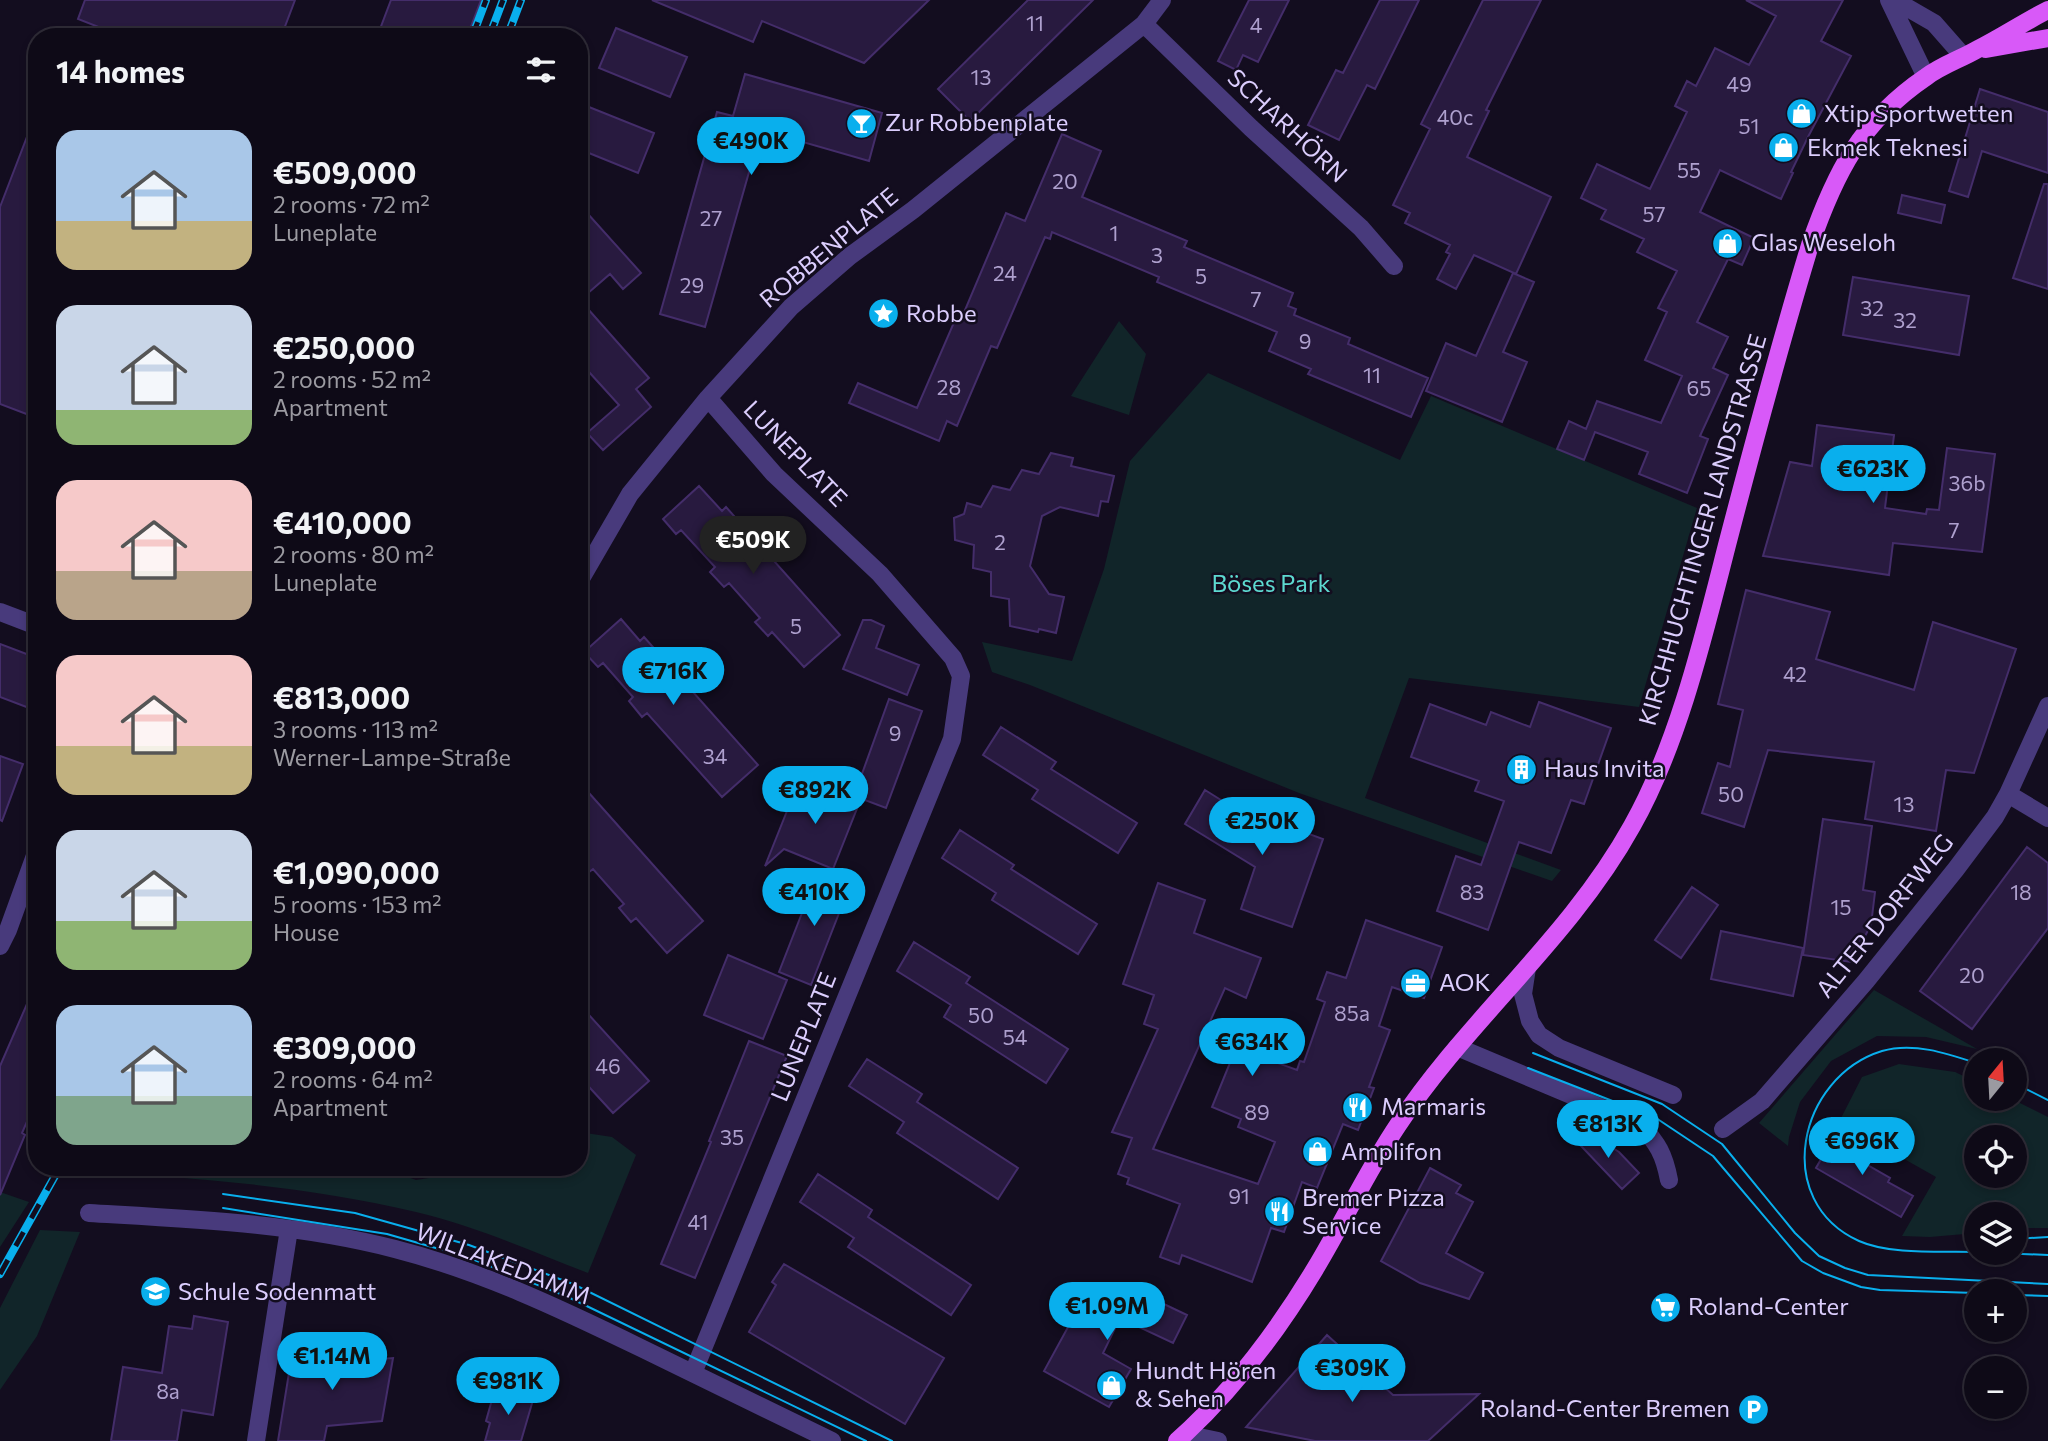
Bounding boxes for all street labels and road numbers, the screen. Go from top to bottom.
street label: SCHARHÖRN [1222,62,1354,188]
street label: ROBBENPLATE [753,181,903,313]
street label: KIRCHHUCHTINGER LANDSTRASSE [1632,331,1771,729]
street label: LUNEPLATE [738,394,854,512]
street label: ALTER DORFWEG [1809,828,1959,1003]
street label: LUNEPLATE [764,968,842,1105]
street label: WILLAKEDAMM [412,1216,595,1309]

